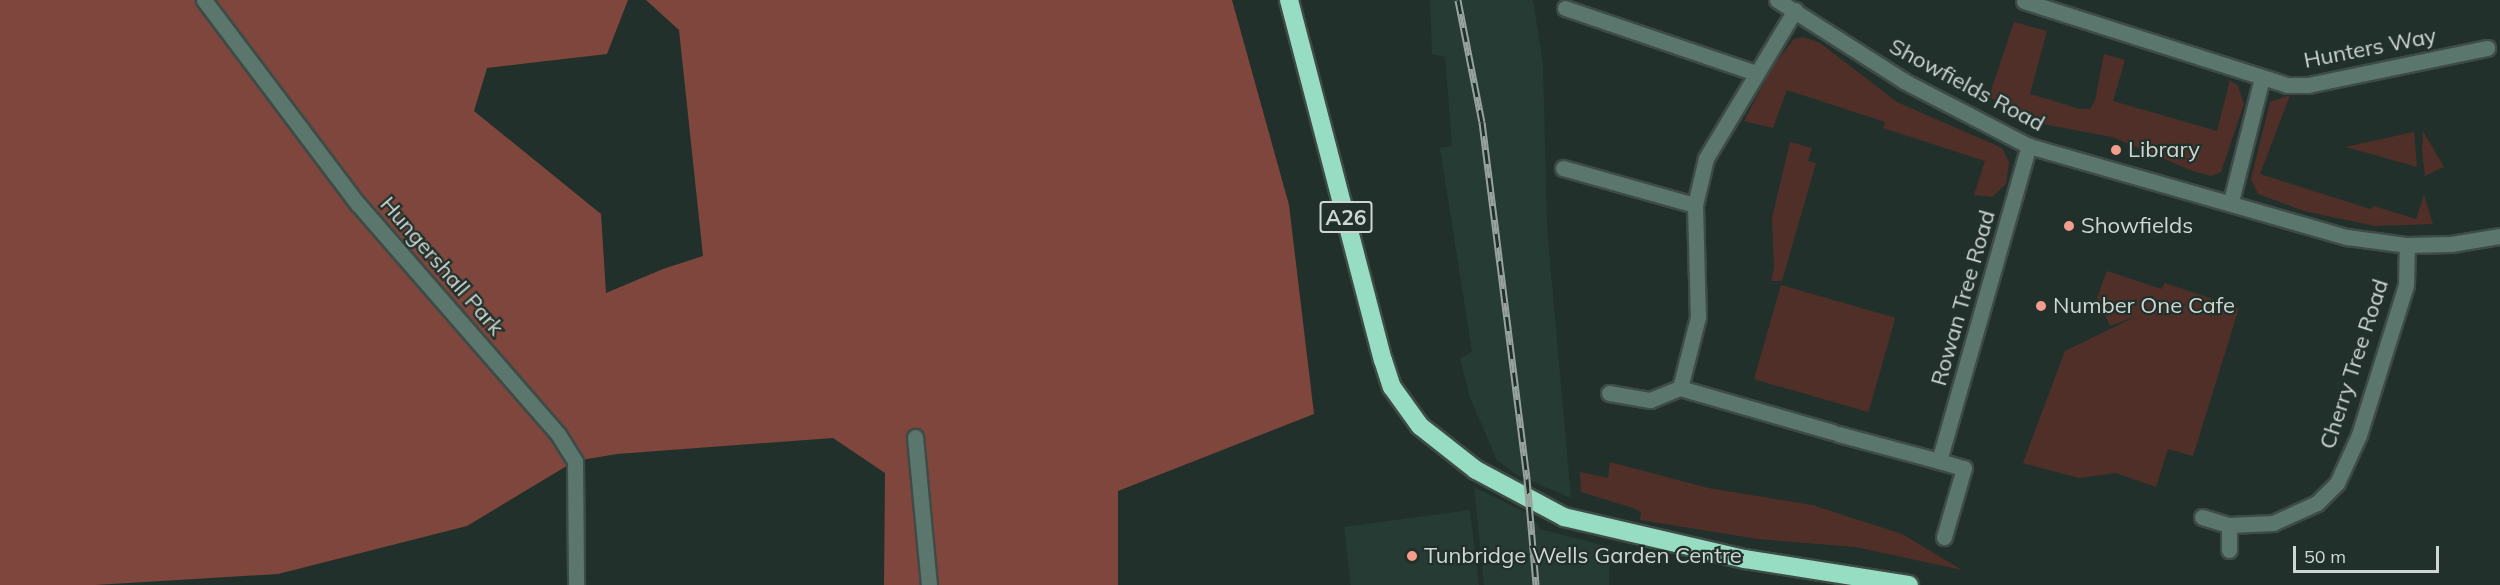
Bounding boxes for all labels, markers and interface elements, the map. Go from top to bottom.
street label: Hunters Way [2301,22,2439,74]
street label: Showfields Road [1885,33,2049,137]
place label: Library [2128,137,2200,163]
marker: Library [2109,143,2123,157]
street label: Hungershall Park [375,191,509,341]
road number: A26 [1319,199,1373,235]
street label: Rowan Tree Road [1925,207,2001,389]
place label: Showfields [2081,213,2193,239]
marker: Showfields [2062,219,2076,233]
street label: Cherry Tree Road [2314,276,2394,452]
place label: Number One Cafe [2053,293,2235,319]
marker: Number One Cafe [2034,299,2048,313]
scale bar [2296,534,2442,572]
place label: Tunbridge Wells Garden Centre [1424,543,1742,569]
text: 50 m [2304,545,2346,568]
marker: Tunbridge Wells Garden Centre [1405,549,1419,563]

